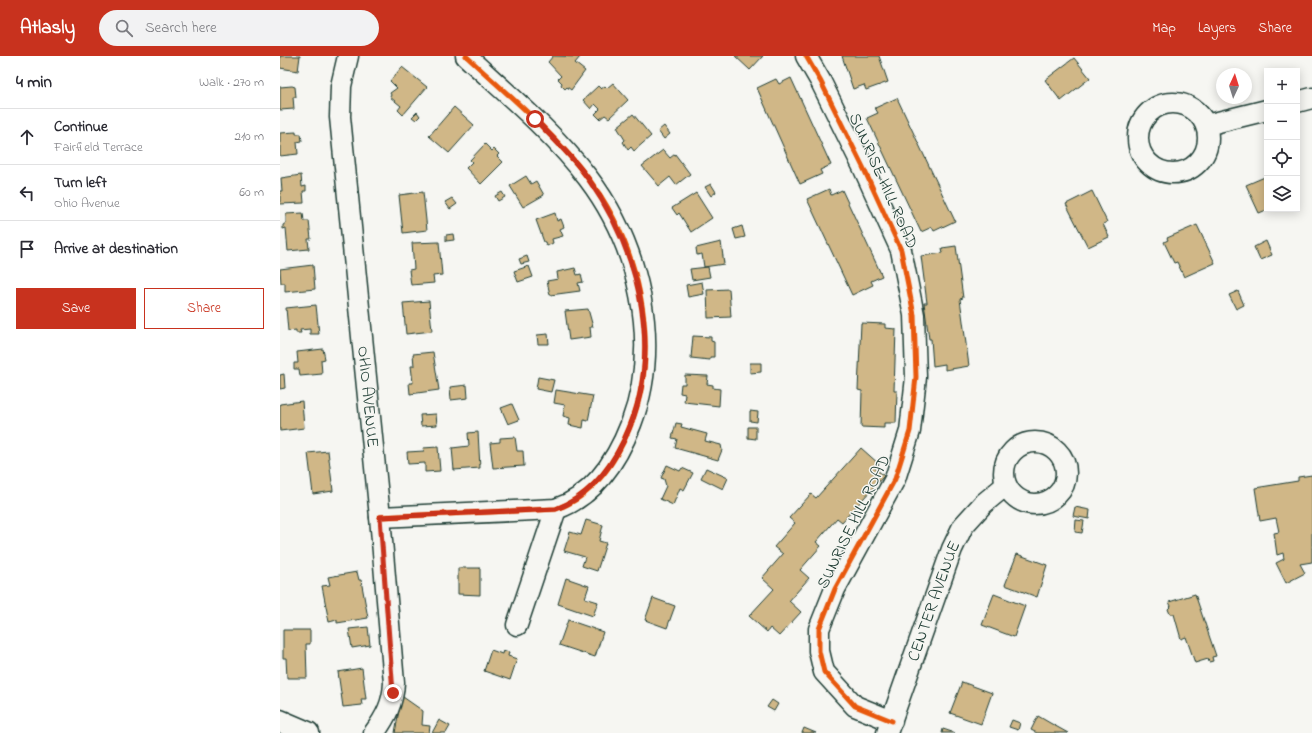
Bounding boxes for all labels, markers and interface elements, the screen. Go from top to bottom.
search box [99,10,379,46]
text: Atlasly [20,15,75,42]
icon: search [113,17,135,39]
text: Search here [145,17,217,39]
text: Map [1152,18,1176,39]
text: Layers [1198,18,1236,39]
text: Share [1258,18,1292,39]
north arrow [1216,68,1252,104]
map controls [1264,68,1300,212]
button: + [1264,68,1300,104]
text: 4 min [16,70,52,95]
text: Walk · 270 m [199,73,264,92]
button: − [1264,104,1300,140]
street label: SUNRISE HILL ROAD [842,109,924,253]
route start [526,110,544,128]
text: Continue [54,116,108,138]
icon: ahead [16,126,38,148]
text: 210 m [234,127,264,146]
text: Fairfield Terrace [54,138,143,157]
button: locate [1264,140,1300,176]
text: Turn left [54,172,107,194]
button: layers [1264,176,1300,212]
icon: left [16,182,38,204]
text: 60 m [239,183,264,202]
text: Ohio Avenue [54,194,120,213]
icon: arrive [16,238,38,260]
text: Arrive at destination [54,238,178,260]
button: Save [16,288,136,329]
button: Share [144,288,264,329]
street label: OHIO AVENUE [350,345,385,449]
street label: SUNRISE HILL ROAD [811,451,897,593]
street label: CENTER AVENUE [901,536,967,665]
route end [384,684,402,702]

